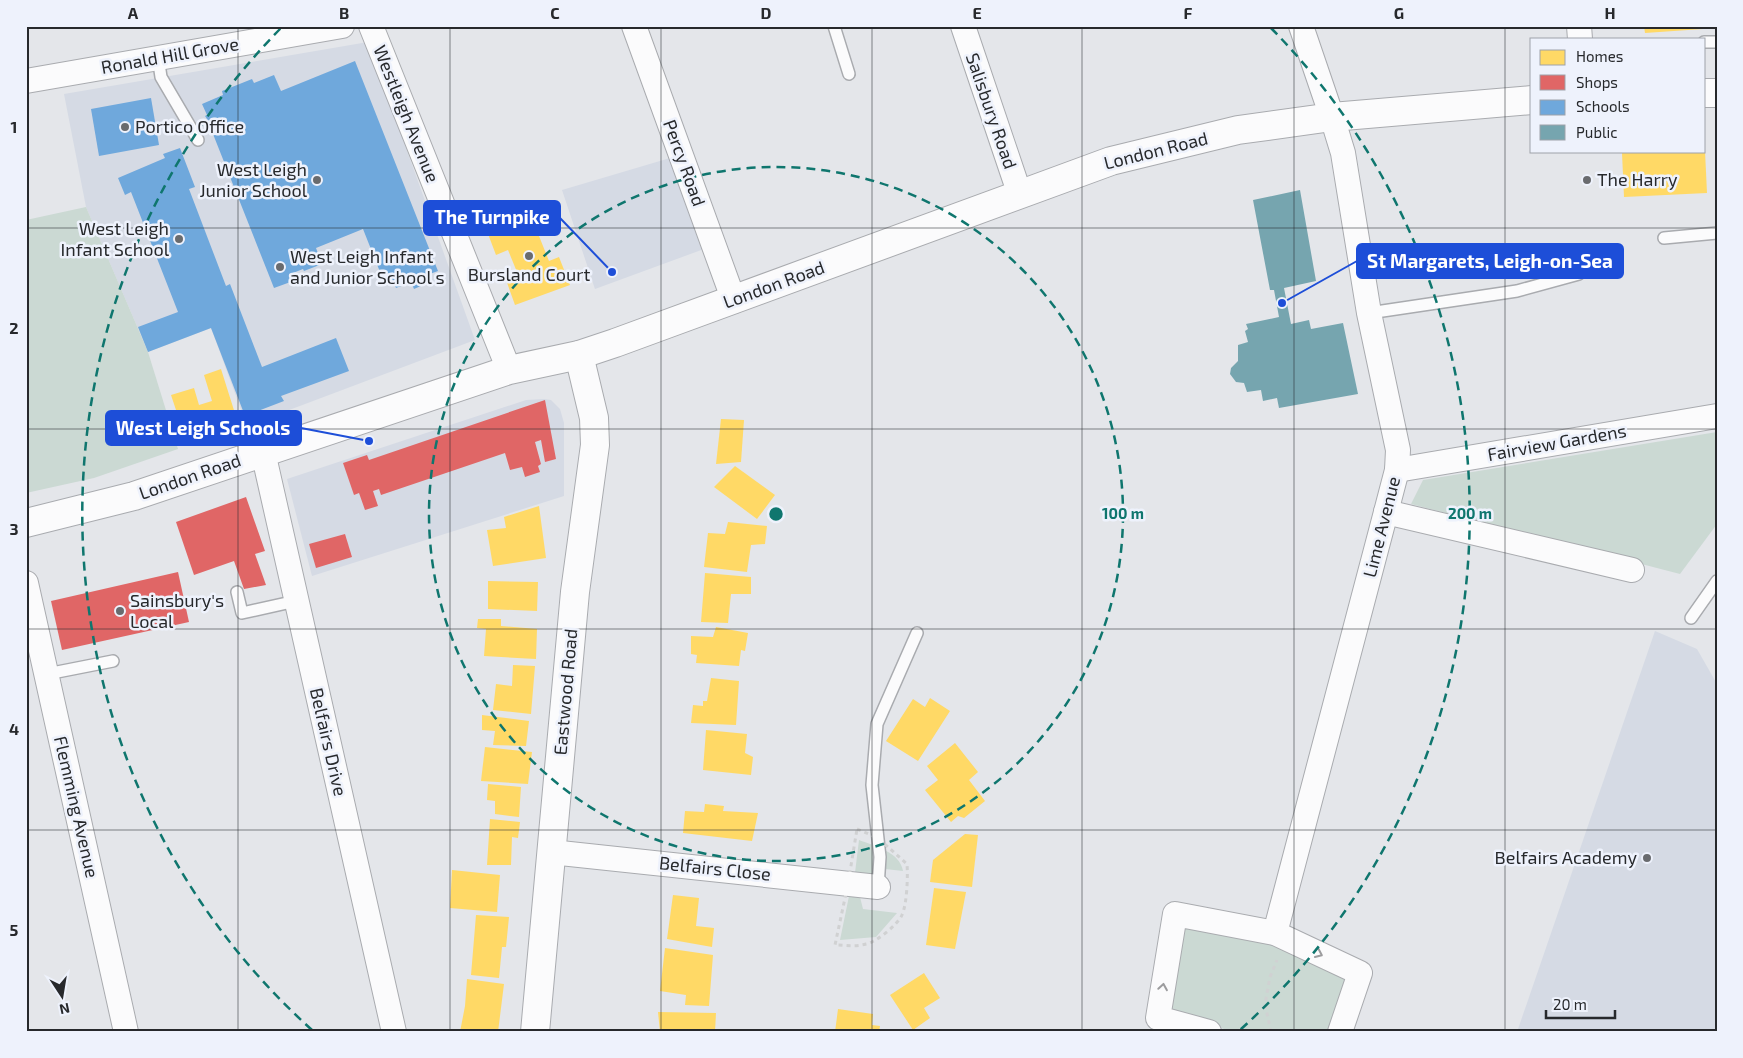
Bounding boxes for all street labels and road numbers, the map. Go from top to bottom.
street label: Ronald Hill Grove [99,32,240,78]
street label: Westleigh Avenue [369,42,445,186]
street label: Salisbury Road [962,50,1022,172]
street label: Percy Road [659,116,711,209]
street label: London Road [1101,126,1210,174]
street label: London Road [720,256,827,313]
street label: Fairview Gardens [1486,419,1628,465]
street label: London Road [136,448,244,504]
street label: Lime Avenue [1358,474,1404,579]
street label: Eastwood Road [549,628,581,756]
street label: Belfairs Drive [306,686,352,798]
street label: Flemming Avenue [50,734,104,880]
street label: Belfairs Close [658,851,772,885]

